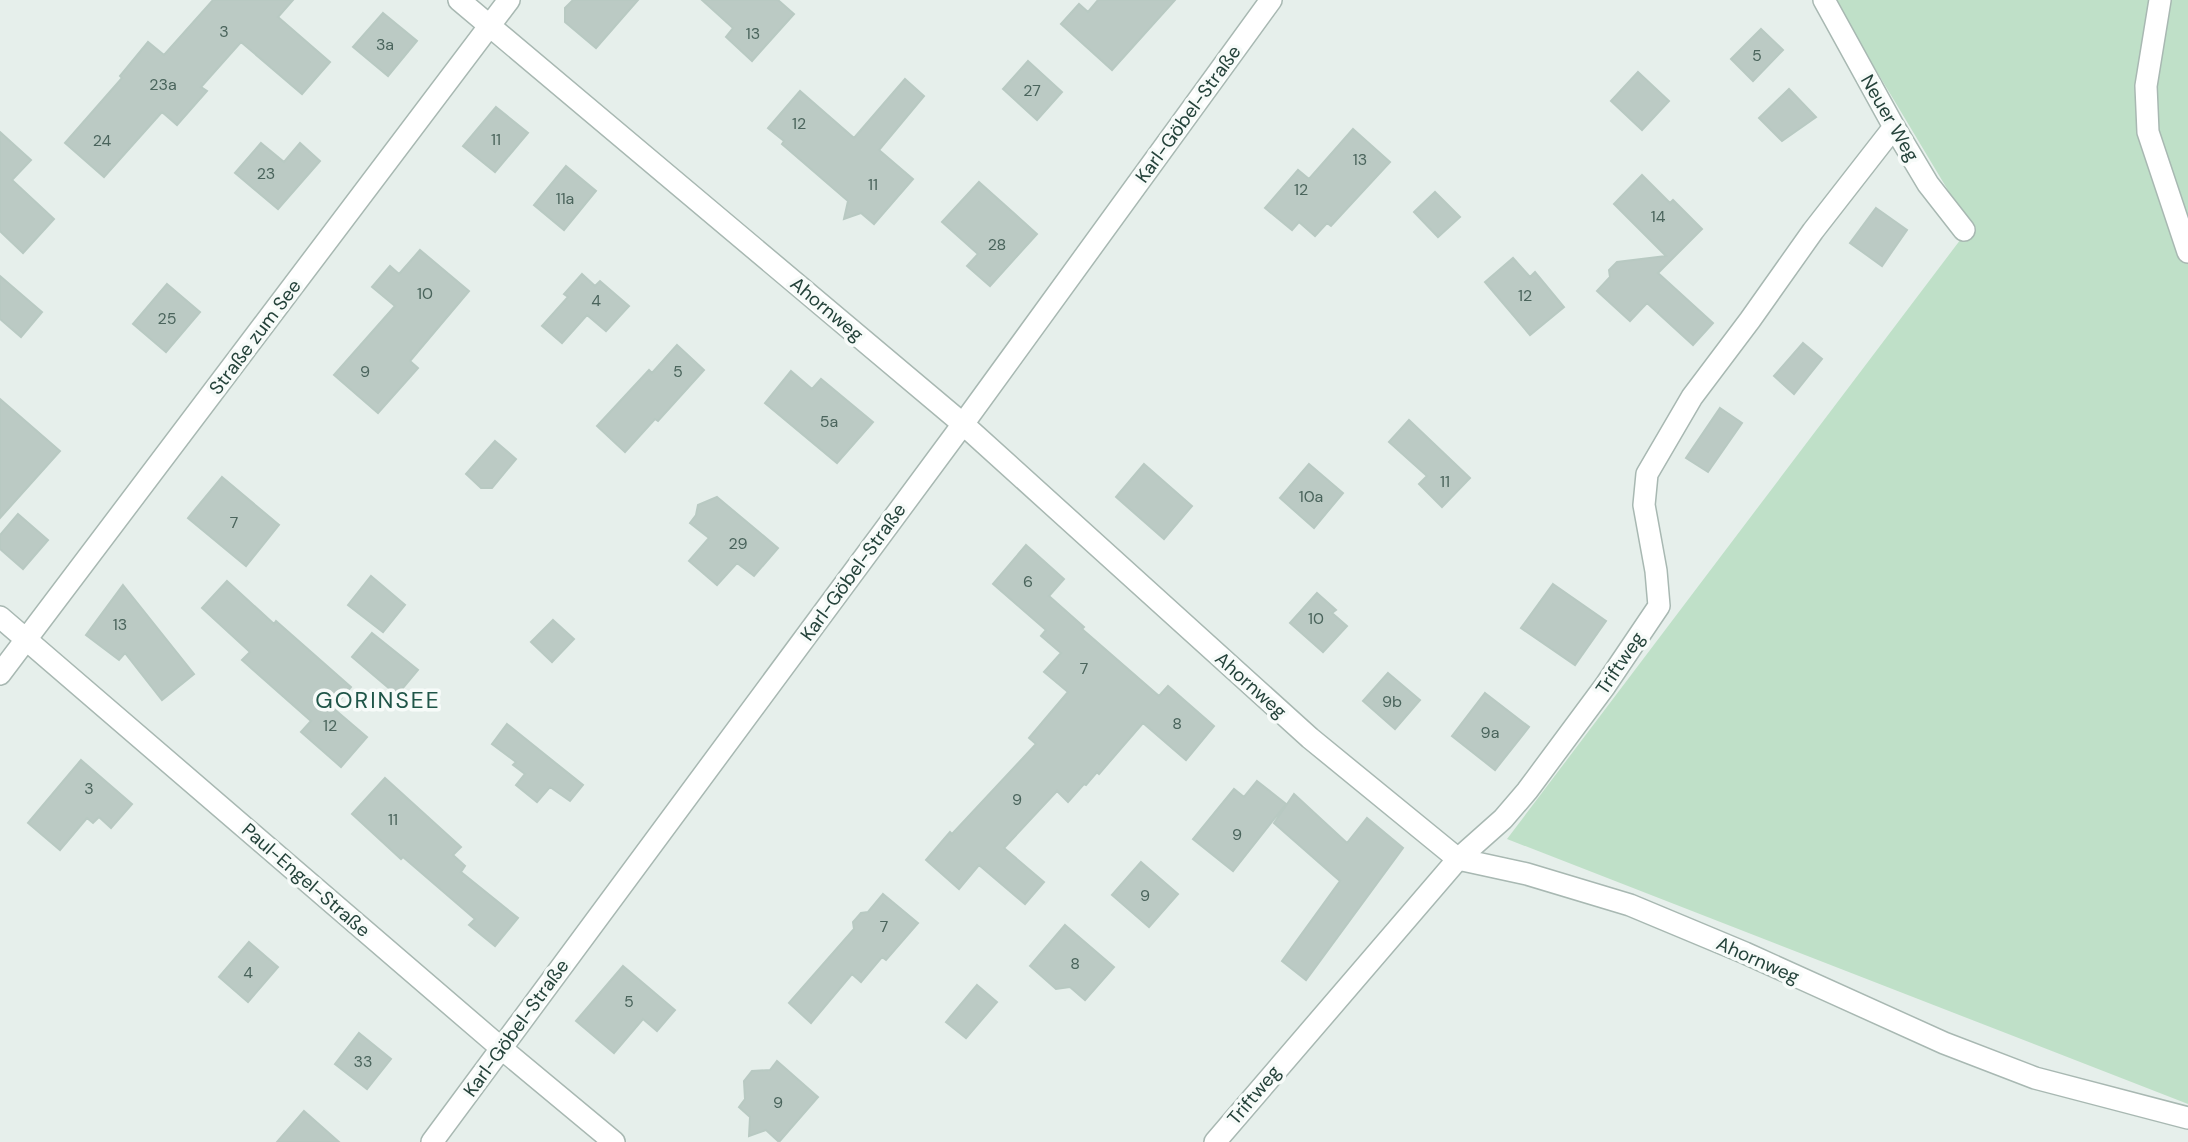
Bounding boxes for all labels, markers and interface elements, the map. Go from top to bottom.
house number: 3 [219,21,229,42]
house number: 13 [746,23,760,44]
house number: 3a [376,34,394,55]
street label: Karl-Göbel-Straße [1130,40,1246,188]
house number: 5 [1752,45,1762,66]
street label: Neuer Weg [1855,70,1925,166]
house number: 23a [149,74,177,95]
house number: 27 [1023,80,1041,101]
house number: 12 [792,113,806,134]
house number: 11 [491,129,501,150]
house number: 24 [93,130,112,151]
house number: 13 [1353,149,1367,170]
house number: 23 [257,163,275,184]
house number: 11 [868,174,878,195]
house number: 12 [1294,179,1308,200]
house number: 11a [556,188,574,209]
house number: 14 [1651,206,1666,227]
house number: 28 [988,234,1006,255]
street label: Ahornweg [785,271,869,347]
street label: Straße zum See [203,274,307,400]
house number: 10 [417,283,433,304]
house number: 12 [1518,285,1532,306]
house number: 4 [591,290,601,311]
house number: 25 [158,308,176,329]
house number: 9 [360,361,370,382]
house number: 5 [673,361,683,382]
house number: 5a [820,411,838,432]
house number: 11 [1440,471,1450,492]
house number: 10a [1299,486,1323,507]
street label: Karl-Göbel-Straße [795,498,911,646]
house number: 7 [230,512,238,533]
house number: 29 [728,533,748,554]
house number: 6 [1023,571,1033,592]
house number: 10 [1308,608,1324,629]
house number: 13 [113,614,127,635]
street label: Triftweg [1590,626,1650,699]
street label: Ahornweg [1210,646,1292,724]
house number: 7 [1080,658,1088,679]
district label: GORINSEE [315,685,441,715]
house number: 9b [1382,691,1402,712]
house number: 8 [1172,713,1182,734]
house number: 12 [323,715,337,736]
house number: 9a [1481,722,1499,743]
house number: 3 [84,778,94,799]
house number: 9 [1012,789,1022,810]
house number: 11 [388,809,398,830]
street label: Paul-Engel-Straße [237,817,375,943]
house number: 9 [1232,824,1242,845]
house number: 9 [1140,885,1150,906]
house number: 7 [880,916,888,937]
street label: Ahornweg [1713,931,1804,990]
house number: 8 [1070,953,1080,974]
street label: Karl-Göbel-Straße [458,954,574,1102]
house number: 4 [243,962,253,983]
house number: 5 [624,991,634,1012]
house number: 33 [354,1051,372,1072]
street label: Triftweg [1222,1060,1286,1130]
house number: 9 [773,1092,783,1113]

